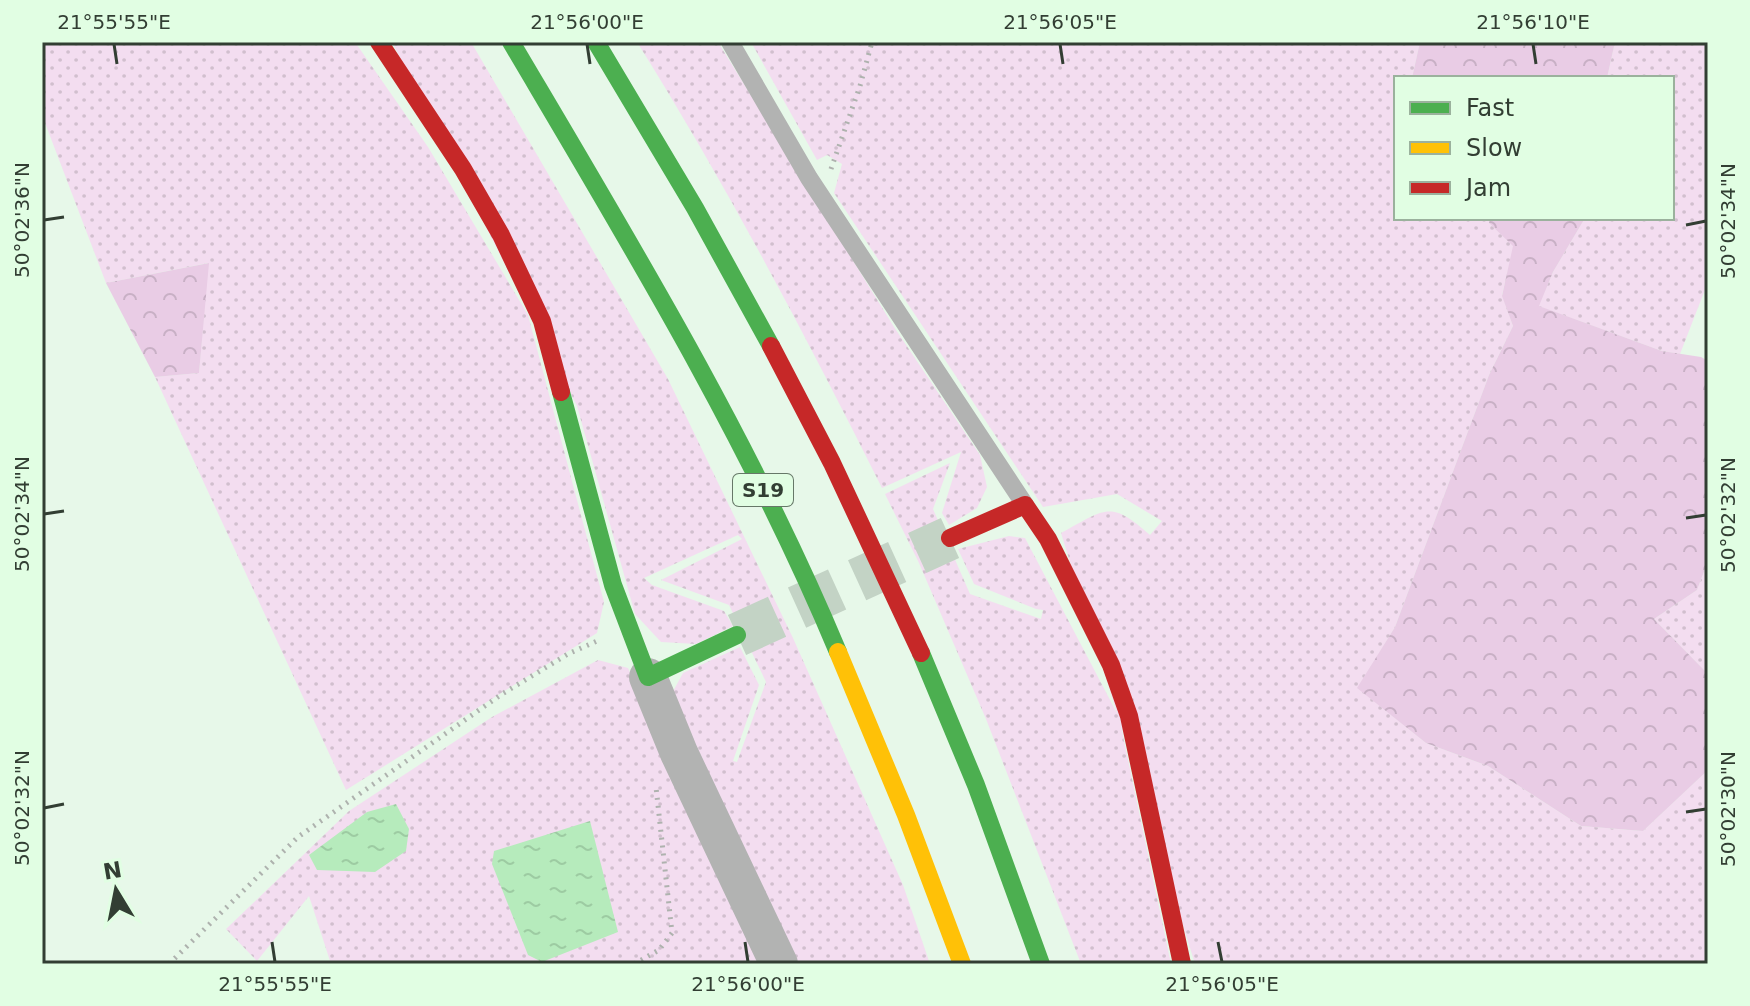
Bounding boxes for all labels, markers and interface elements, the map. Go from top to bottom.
text: 21°55'55"E [57,10,171,34]
text: 21°56'00"E [530,10,644,34]
text: 21°56'05"E [1003,10,1117,34]
text: 21°56'10"E [1476,10,1590,34]
legend [1394,76,1674,220]
text: Fast [1466,94,1514,122]
text: Slow [1466,134,1522,162]
text: 50°02'36"N [10,162,34,278]
text: 50°02'34"N [1716,163,1740,279]
text: Jam [1464,174,1511,202]
text: 50°02'34"N [10,456,34,572]
text: 50°02'32"N [1716,457,1740,573]
road number: S19 [733,474,793,506]
text: 50°02'32"N [10,750,34,866]
text: 50°02'30"N [1716,751,1740,867]
north arrow [76,850,156,930]
text: N [101,857,124,885]
text: 21°55'55"E [218,972,332,996]
text: 21°56'00"E [691,972,805,996]
text: 21°56'05"E [1165,972,1279,996]

